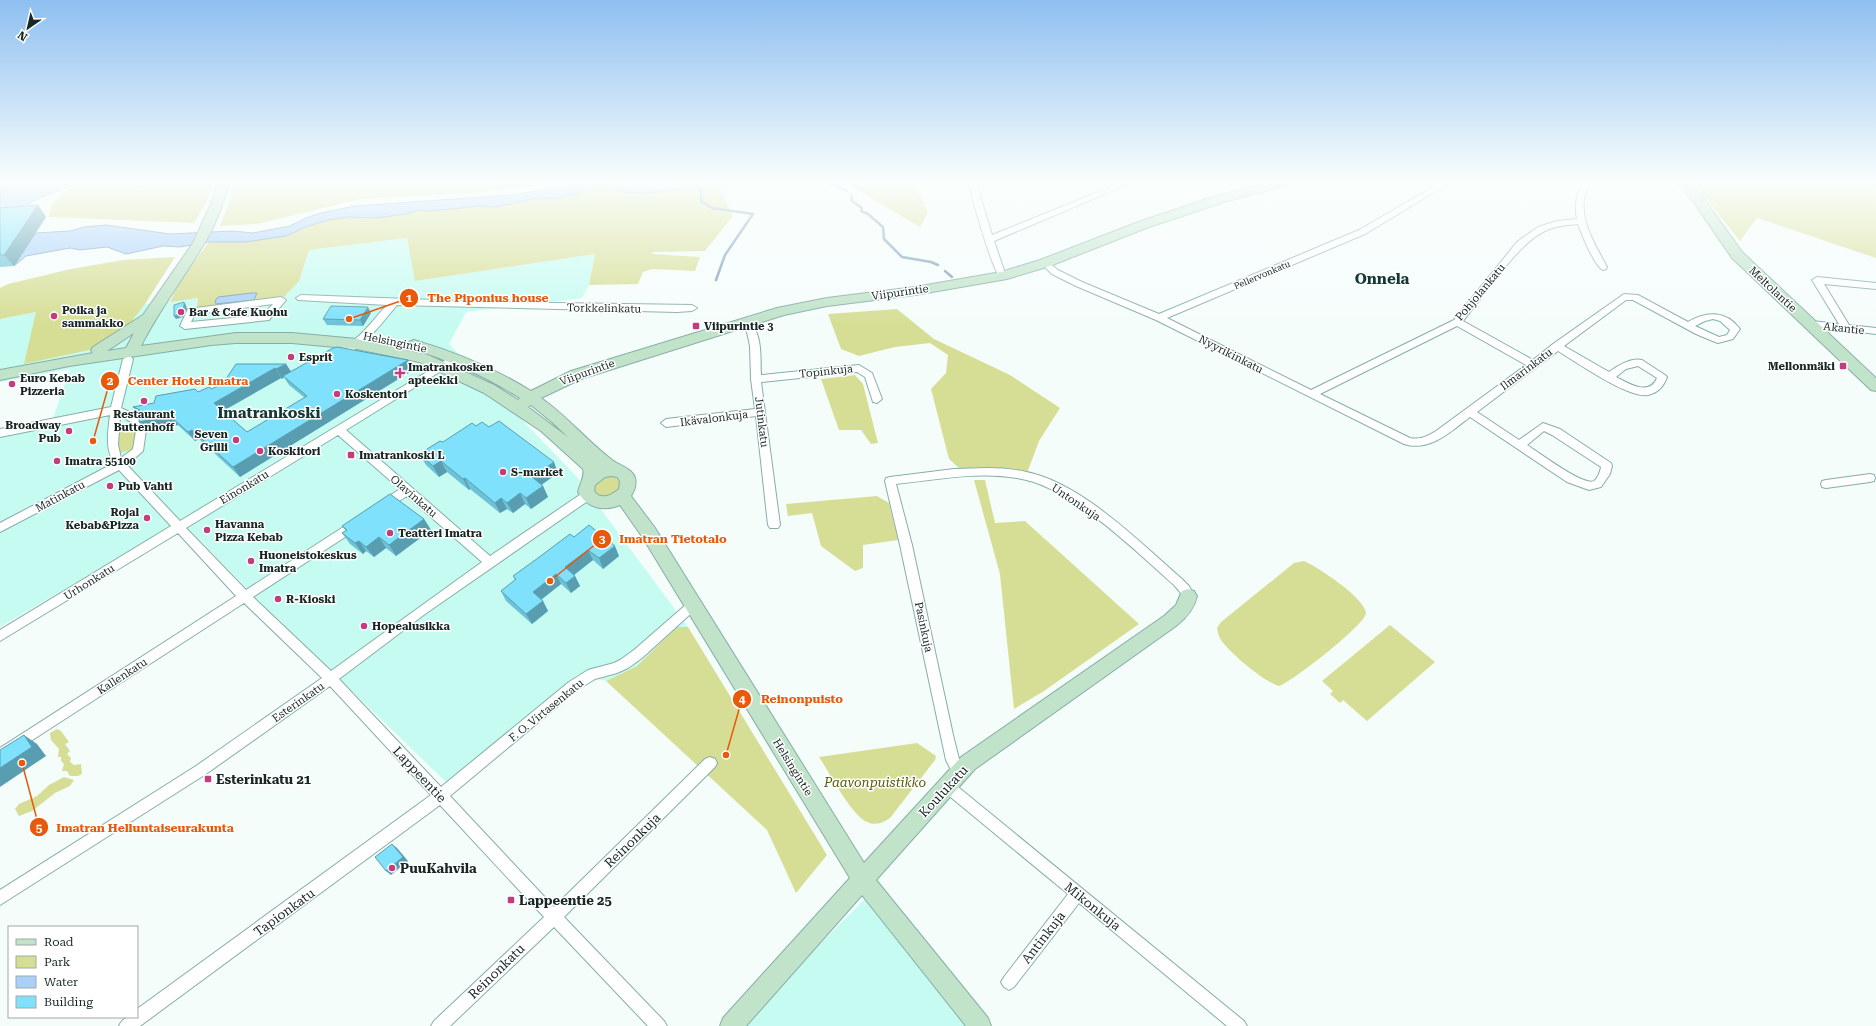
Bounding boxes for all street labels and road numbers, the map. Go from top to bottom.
street label: Pellervonkatu [1232,258,1292,291]
street label: Pohjolankatu [1453,261,1508,323]
street label: Meltolantie [1746,264,1799,315]
street label: Viipurintie [871,282,929,303]
street label: Torkkelinkatu [567,301,641,316]
street label: Akantie [1823,320,1865,337]
street label: Helsingintie [362,329,428,356]
street label: Nyyrikinkatu [1196,333,1265,376]
street label: Ilmarinkatu [1498,346,1555,393]
street label: Viipurintie [558,357,616,388]
street label: Topinkuja [799,362,854,381]
street label: Jutinkatu [752,396,771,448]
street label: Ikävalonkuja [679,408,749,429]
street label: Einonkatu [217,468,271,507]
street label: Olavinkatu [388,472,440,520]
street label: Matinkatu [33,478,87,515]
street label: Untonkuja [1049,481,1103,524]
street label: Urhonkatu [62,562,117,603]
street label: Pasinkuja [912,601,935,654]
street label: Kallenkatu [95,655,150,697]
street label: F. O. Virtasenkatu [506,676,586,744]
street label: Esterinkatu [270,680,327,725]
street label: Helsingintie [770,736,815,798]
street label: Lappeentie [390,743,449,805]
street label: Koulukatu [916,762,971,820]
street label: Reinonkuja [601,810,663,871]
street label: Mikonkuja [1062,879,1124,934]
street label: Tapionkatu [251,885,318,939]
street label: Antinkuja [1018,908,1068,966]
street label: Reinonkatu [465,941,528,1002]

